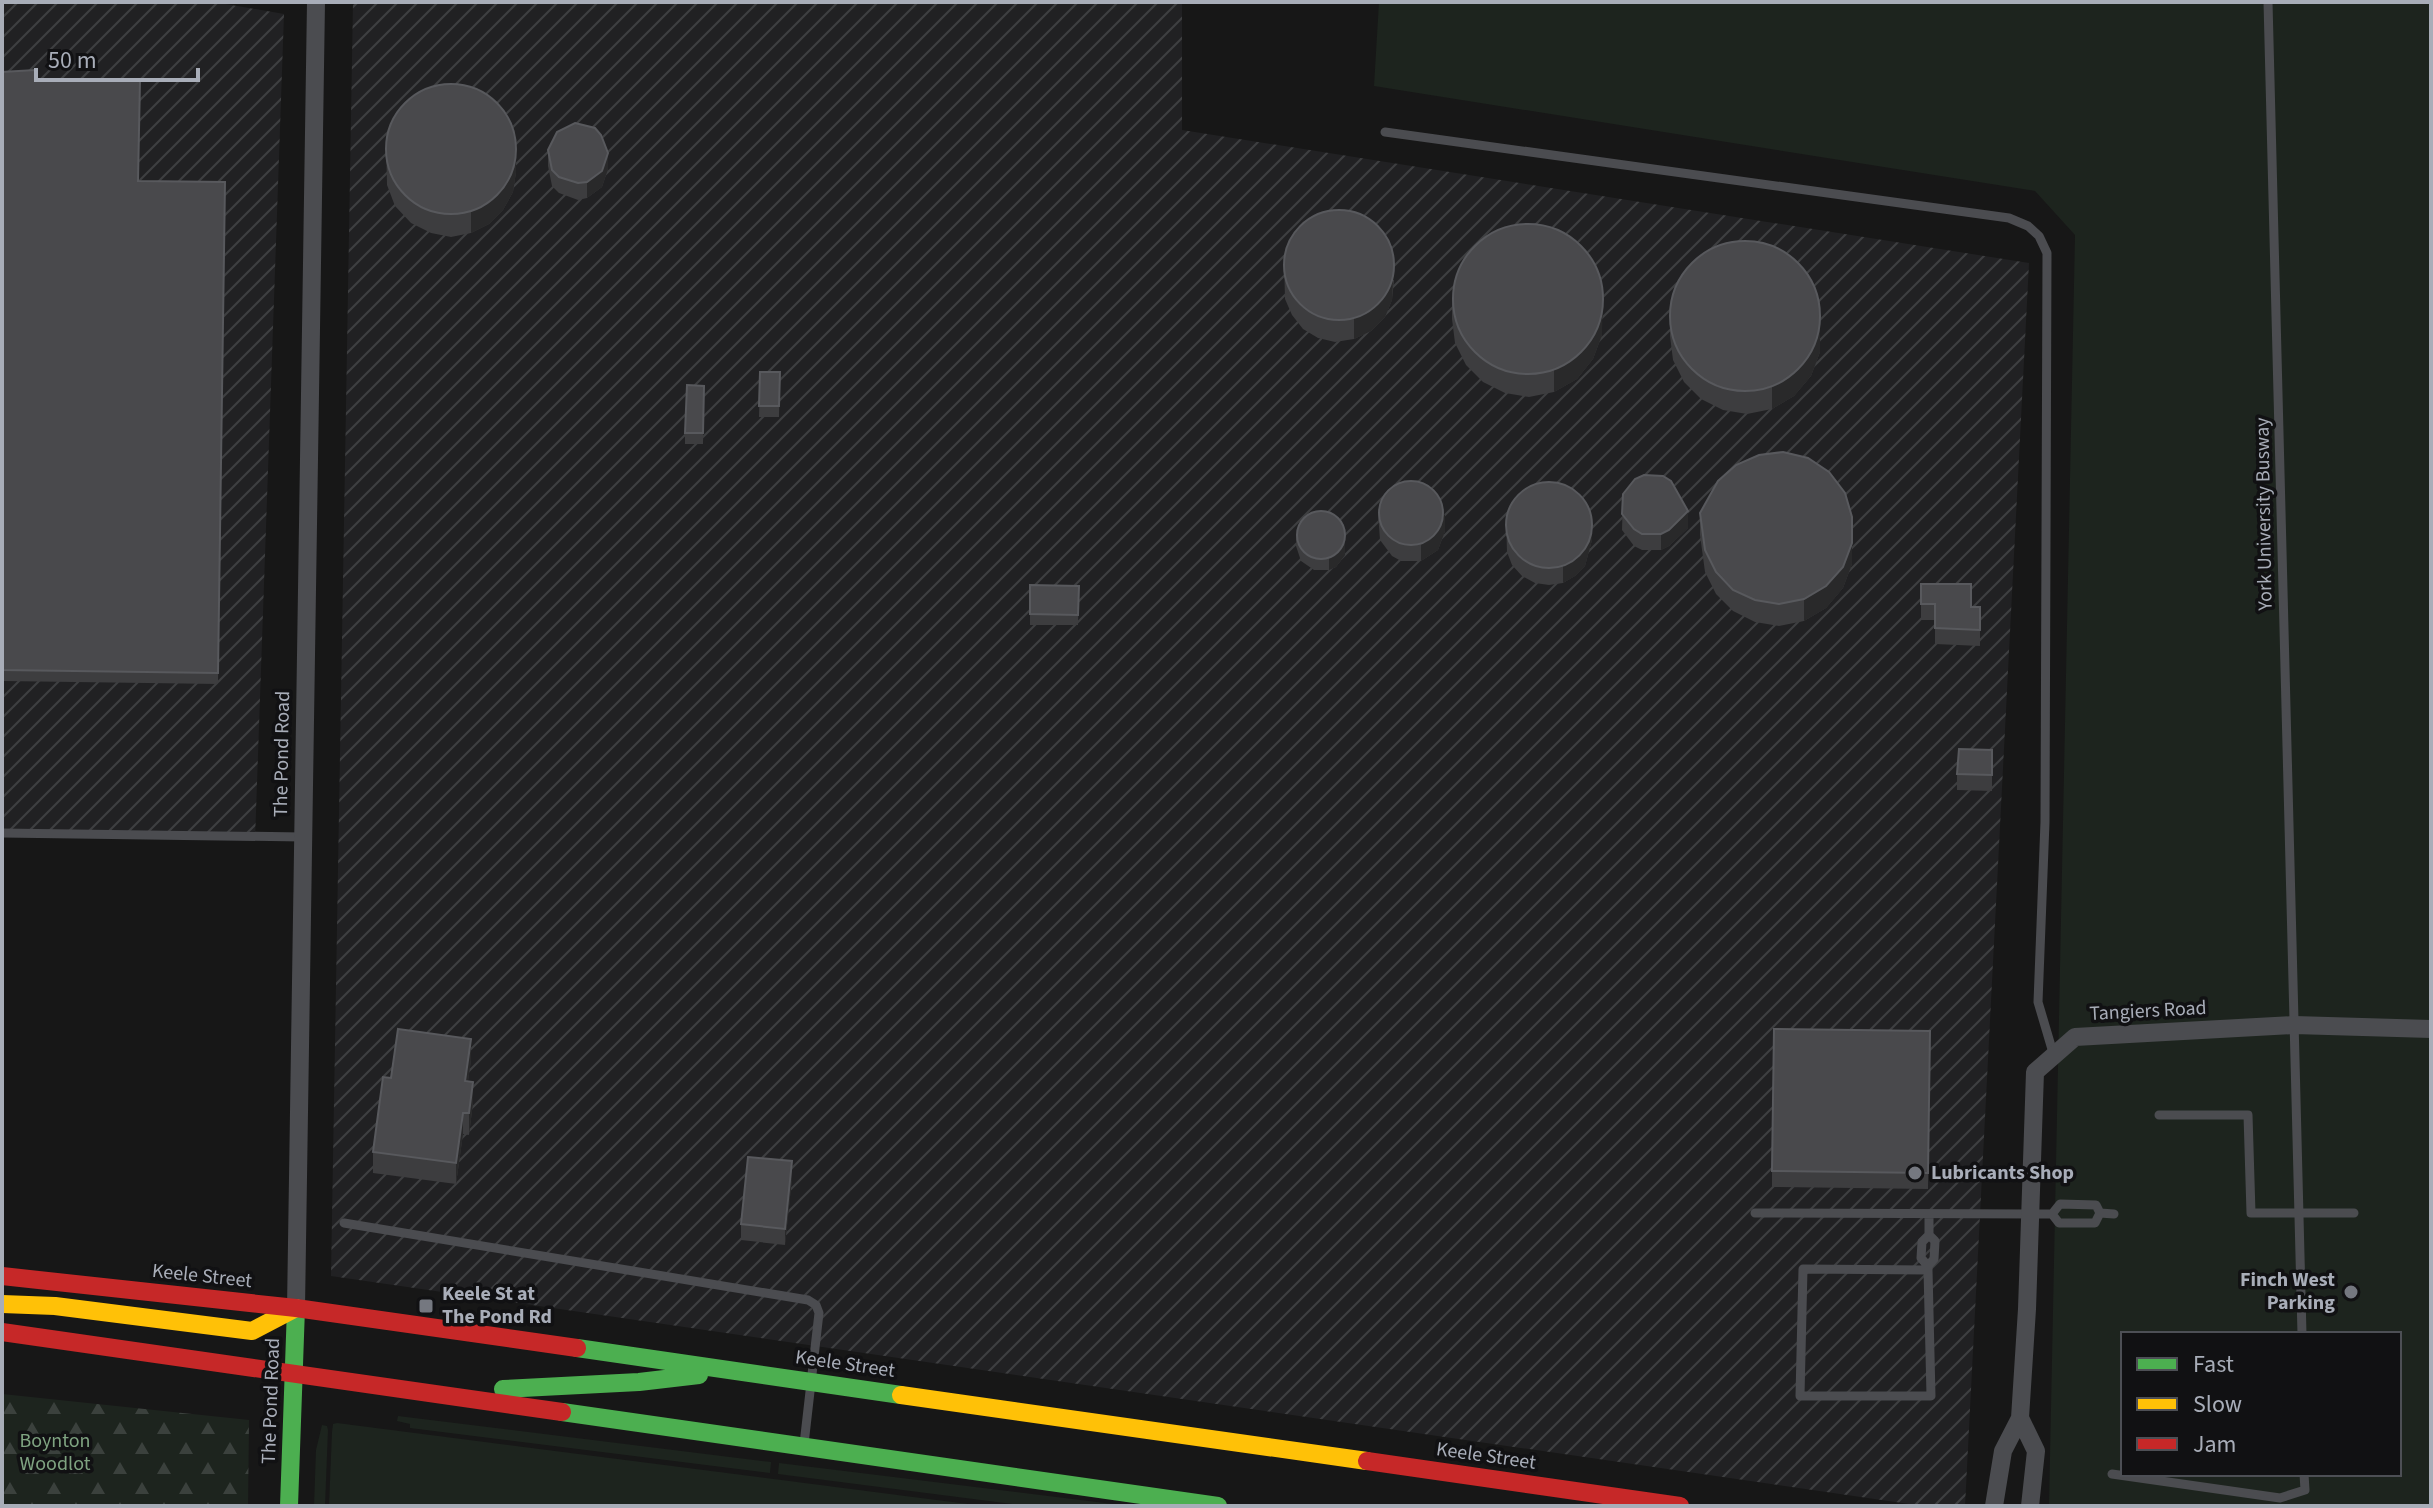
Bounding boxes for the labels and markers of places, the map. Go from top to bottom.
place label: Lubricants Shop [1931,1159,2074,1187]
marker: Lubricants Shop [1906,1164,1924,1182]
place label: Finch West Parking [2240,1266,2335,1317]
place label: Keele St at The Pond Rd [442,1280,552,1331]
marker: Finch West Parking [2342,1283,2360,1301]
marker: Keele St at The Pond Rd [417,1297,435,1315]

